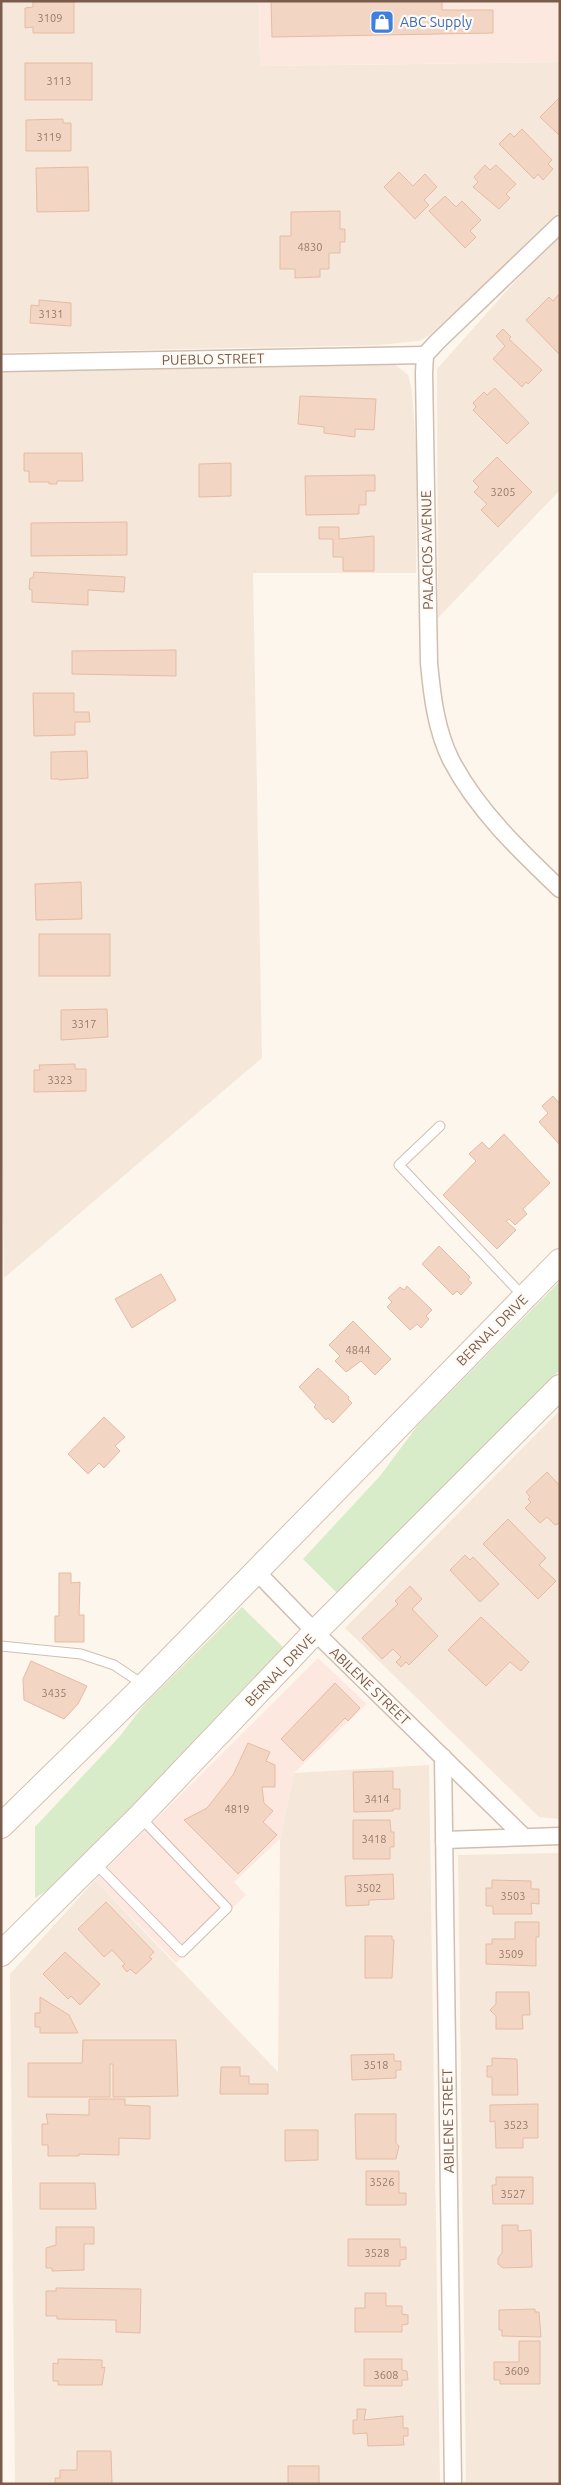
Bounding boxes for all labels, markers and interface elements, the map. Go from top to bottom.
shop icon: ABC Supply [369,9,395,35]
house number: 3109 [38,12,62,24]
place label: ABC Supply [400,14,472,30]
house number: 3113 [47,75,71,87]
house number: 3119 [37,131,61,143]
house number: 4830 [298,241,322,253]
house number: 3131 [39,308,63,320]
street label: PUEBLO STREET [161,350,265,368]
house number: 3205 [491,486,515,498]
street label: PALACIOS AVENUE [418,490,436,610]
house number: 3317 [72,1018,96,1030]
house number: 3323 [48,1074,72,1086]
street label: BERNAL DRIVE [453,1291,531,1369]
house number: 4844 [346,1344,370,1356]
street label: BERNAL DRIVE [242,1631,318,1709]
street label: ABILENE STREET [327,1644,413,1728]
house number: 3435 [42,1687,66,1699]
house number: 3414 [365,1793,389,1805]
house number: 4819 [225,1803,249,1815]
house number: 3418 [362,1833,386,1845]
house number: 3502 [357,1882,381,1894]
house number: 3503 [501,1890,525,1902]
house number: 3509 [499,1948,523,1960]
house number: 3518 [364,2059,388,2071]
street label: ABILENE STREET [439,2068,457,2174]
house number: 3523 [504,2119,528,2131]
house number: 3526 [370,2176,394,2188]
house number: 3527 [501,2188,525,2200]
house number: 3528 [365,2247,389,2259]
house number: 3609 [505,2365,529,2377]
house number: 3608 [374,2369,398,2381]

